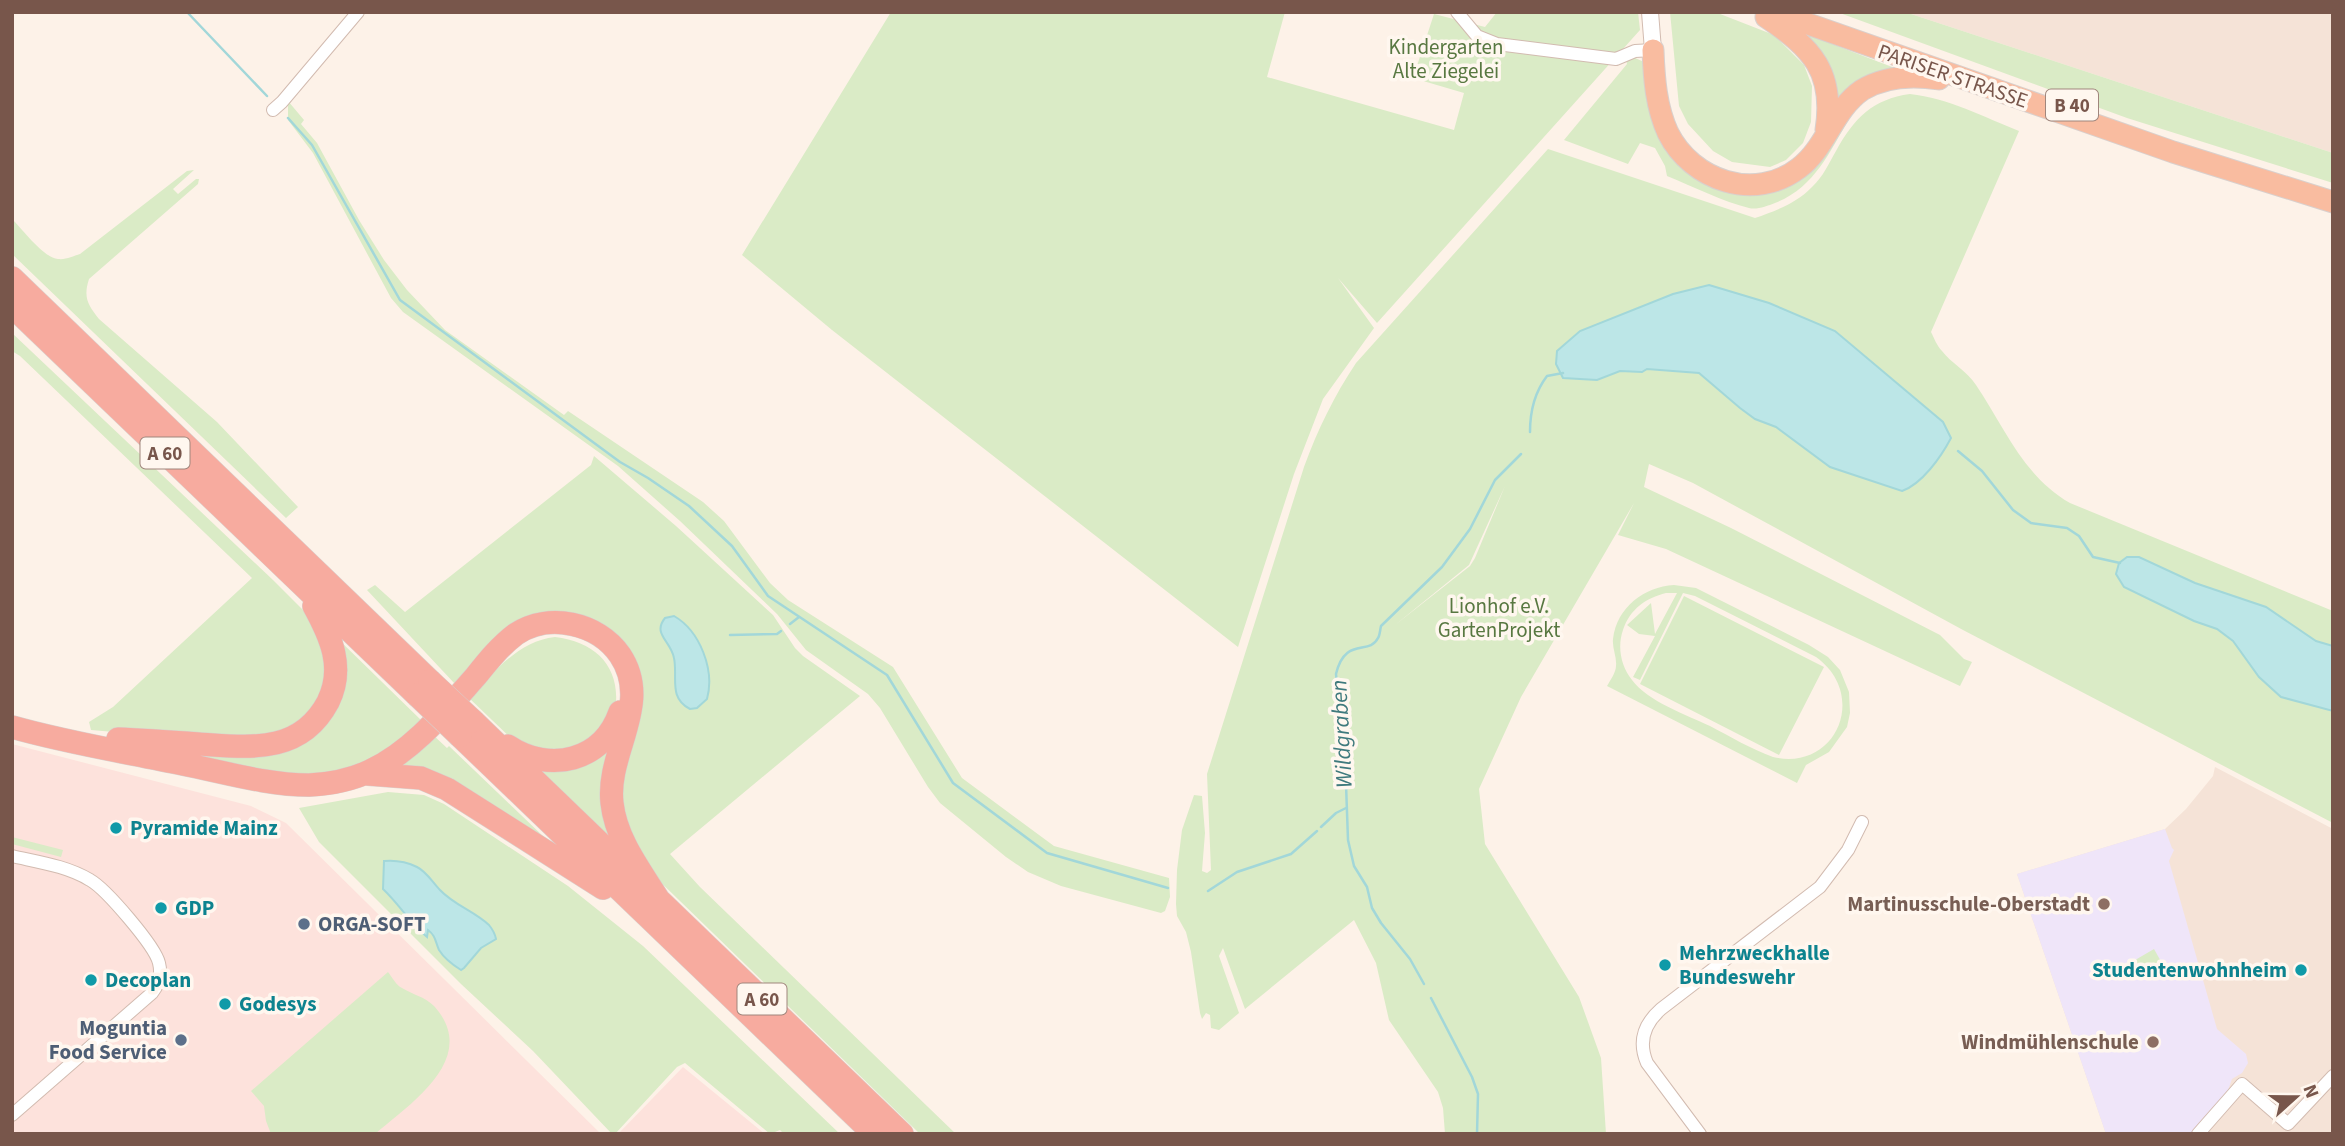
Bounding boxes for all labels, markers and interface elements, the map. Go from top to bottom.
park label: Kindergarten Alte Ziegelei [1389,32,1503,86]
street label: PARISER STRASSE [1874,36,2032,116]
road number: B 40 [2046,90,2098,120]
road number: A 60 [140,437,190,468]
park label: Lionhof e.V. GartenProjekt [1438,591,1560,645]
water label: Wildgraben [1322,679,1361,789]
place label: Pyramide Mainz [130,813,278,843]
marker: Pyramide Mainz [108,820,124,836]
place label: Martinusschule-Oberstadt [1847,889,2090,919]
place label: GDP [175,893,214,923]
marker: Martinusschule-Oberstadt [2096,896,2112,912]
marker: GDP [153,900,169,916]
place label: ORGA-SOFT [318,909,426,939]
marker: ORGA-SOFT [296,916,312,932]
place label: Mehrzweckhalle Bundeswehr [1679,938,1830,992]
place label: Studentenwohnheim [2092,955,2287,985]
marker: Mehrzweckhalle Bundeswehr [1657,957,1673,973]
marker: Studentenwohnheim [2293,962,2309,978]
place label: Decoplan [105,965,191,995]
marker: Decoplan [83,972,99,988]
road number: A 60 [738,984,786,1015]
place label: Godesys [239,989,317,1019]
marker: Godesys [217,996,233,1012]
place label: Moguntia Food Service [49,1013,167,1067]
place label: Windmühlenschule [1961,1027,2139,1057]
marker: Moguntia Food Service [173,1032,189,1048]
marker: Windmühlenschule [2145,1034,2161,1050]
north arrow [2261,1062,2331,1132]
text: N [2296,1081,2325,1102]

